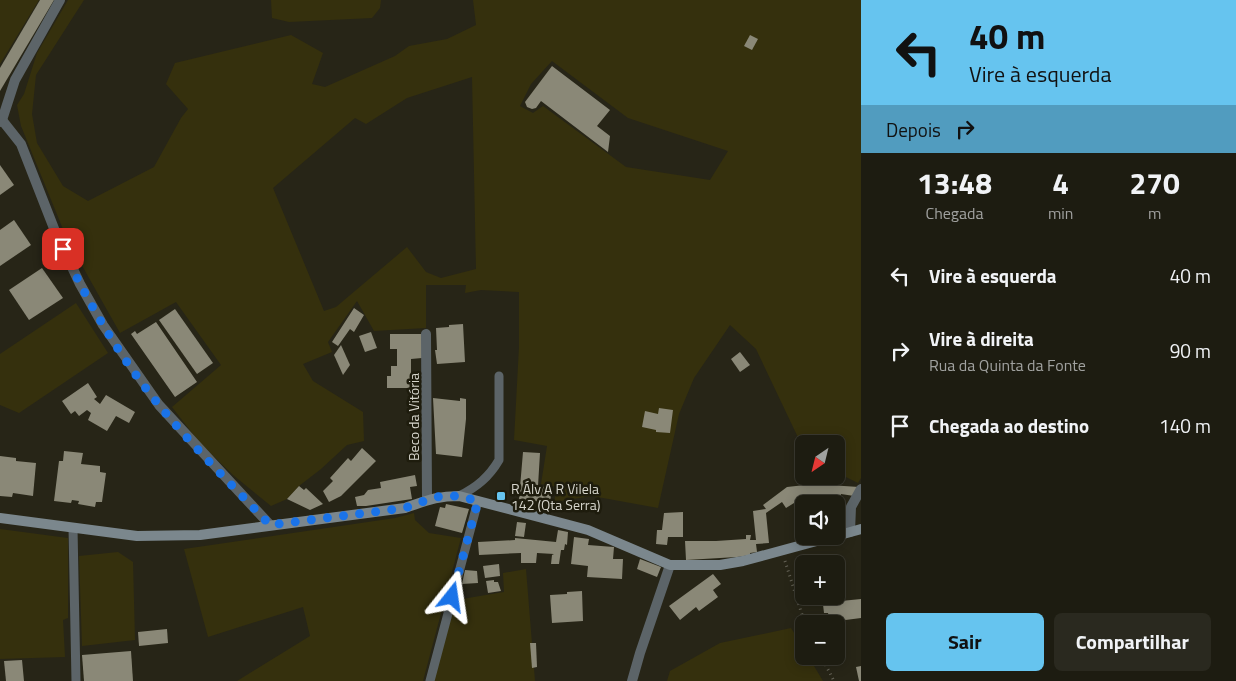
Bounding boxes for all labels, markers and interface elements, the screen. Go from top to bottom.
text: 40 m [969,9,1045,63]
icon: left [886,20,951,85]
text: Vire à esquerda [969,57,1112,91]
text: Depois [886,115,941,144]
icon: right [951,115,979,143]
text: 13:48 [917,160,992,206]
text: 4 [1052,160,1069,206]
text: 270 [1130,160,1180,206]
text: Chegada [925,201,984,225]
text: min [1048,201,1073,225]
text: m [1148,201,1161,225]
pin [42,228,84,270]
icon: arrive [49,235,77,263]
text: Vire à esquerda [929,261,1057,290]
text: 40 m [1170,261,1211,290]
icon: left [886,262,914,290]
text: Vire à direita [929,324,1034,353]
text: 90 m [1170,336,1211,365]
icon: right [886,337,914,365]
text: Rua da Quinta da Fonte [929,353,1086,377]
street label: Beco da Vitória [403,373,424,461]
text: Chegada ao destino [929,411,1089,440]
text: 140 m [1159,411,1211,440]
icon: arrive [886,412,914,440]
north arrow [795,435,845,485]
map controls [795,435,845,665]
place label: R Álv A R Vilela 142 (Qta Serra) [511,478,600,515]
marker: R Álv A R Vilela 142 (Qta Serra) [495,490,507,502]
button: sound [795,495,845,545]
button: + [795,555,845,605]
position arrow [425,570,477,622]
button: Sair [886,613,1044,671]
button: Compartilhar [1054,613,1211,671]
button: − [795,615,845,665]

